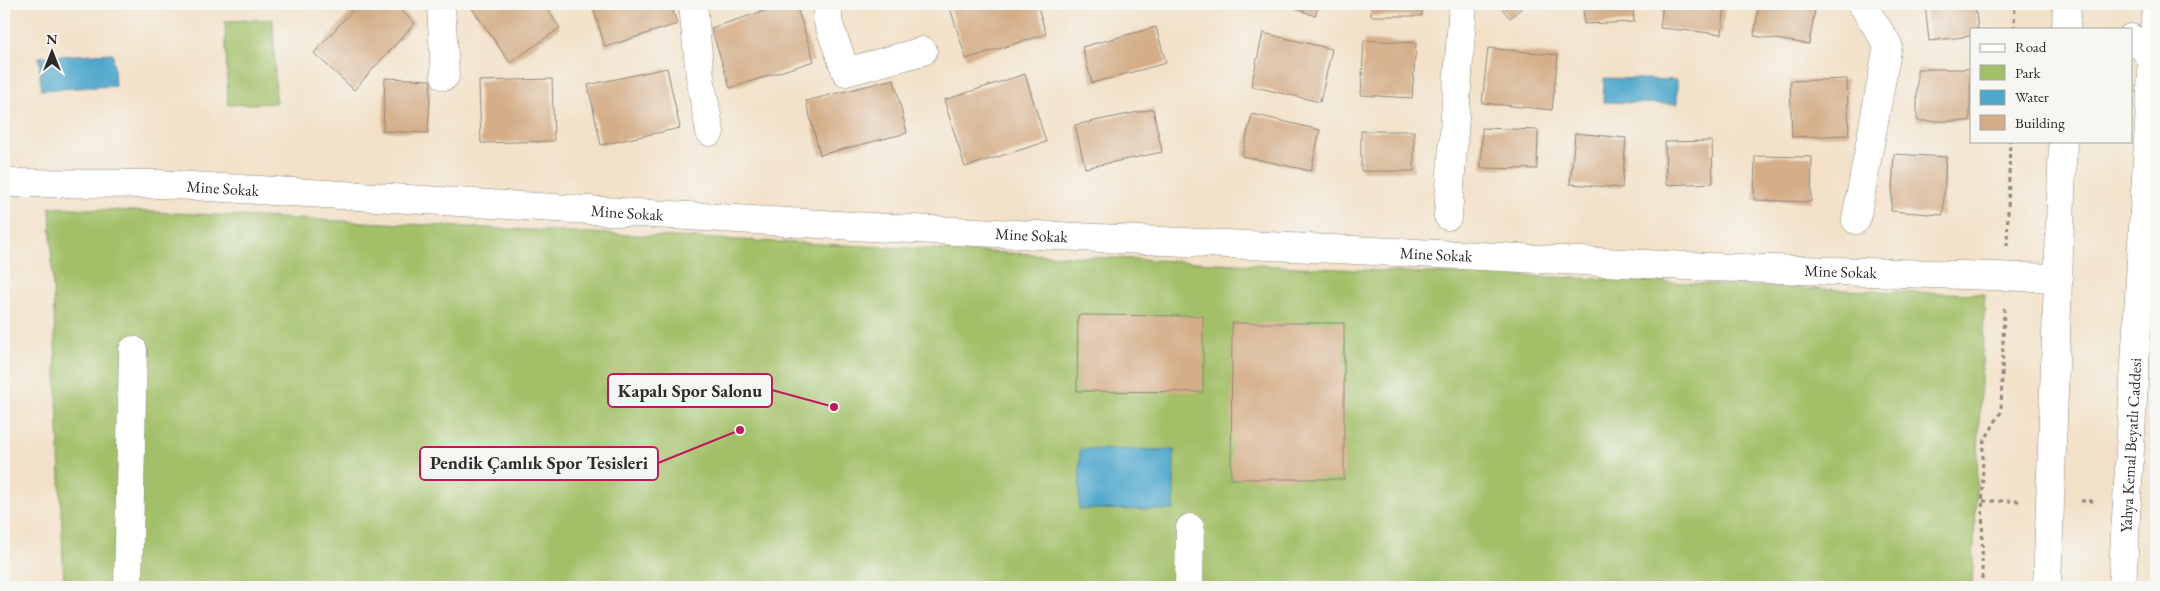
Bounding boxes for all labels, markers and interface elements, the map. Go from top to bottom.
north arrow [28,28,78,78]
legend [1970,28,2132,142]
text: N [46,30,58,48]
text: Road [2015,37,2047,56]
text: Park [2015,63,2042,82]
text: Water [2015,87,2049,106]
text: Building [2015,113,2065,132]
street label: Mine Sokak [186,176,260,201]
street label: Mine Sokak [590,200,665,226]
street label: Mine Sokak [995,223,1069,247]
street label: Mine Sokak [1399,242,1473,267]
street label: Mine Sokak [1804,260,1878,283]
street label: Yahya Kemal Beyatlı Caddesi [2115,357,2146,533]
callout: Kapalı Spor Salonu [608,374,772,407]
text: Kapalı Spor Salonu [618,379,762,402]
callout: Pendik Çamlık Spor Tesisleri [420,447,658,480]
text: Pendik Çamlık Spor Tesisleri [430,451,649,474]

